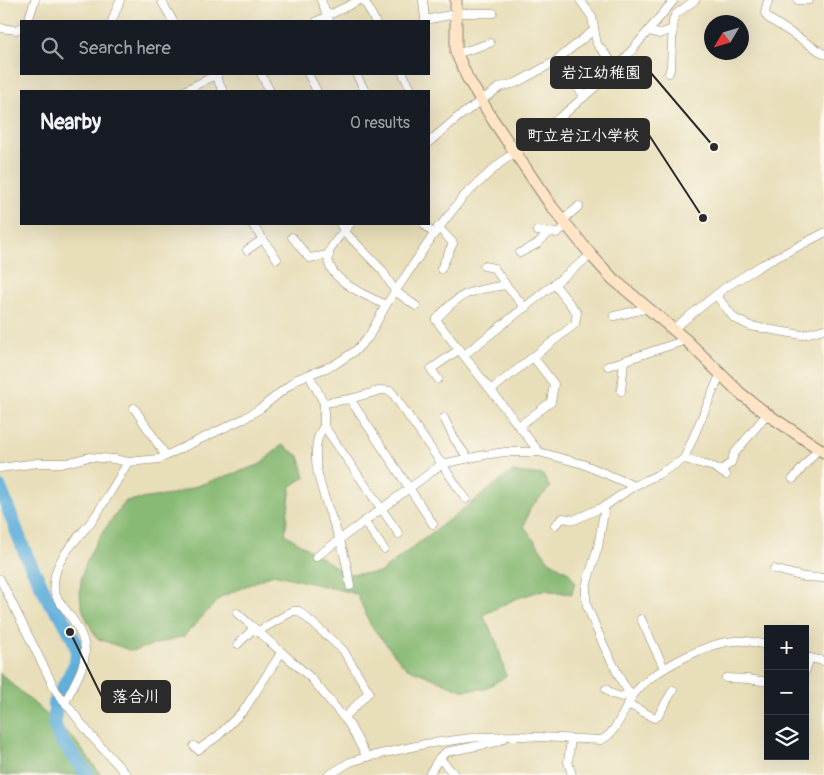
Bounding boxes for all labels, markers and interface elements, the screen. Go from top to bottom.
north arrow [704,15,749,60]
search box [20,20,430,75]
icon: search [38,34,66,62]
text: Search here [78,36,171,60]
callout: 岩江幼稚園 [551,57,651,88]
text: 岩江幼稚園 [561,63,641,83]
text: Nearby [40,109,101,136]
text: 0 results [350,113,410,133]
callout: 町立岩江小学校 [517,119,649,150]
text: 町立岩江小学校 [527,126,639,146]
map controls [764,625,809,760]
button: + [764,625,809,670]
button: − [764,670,809,715]
callout: 落合川 [102,681,170,712]
text: 落合川 [112,687,160,707]
button: layers [764,715,809,760]

